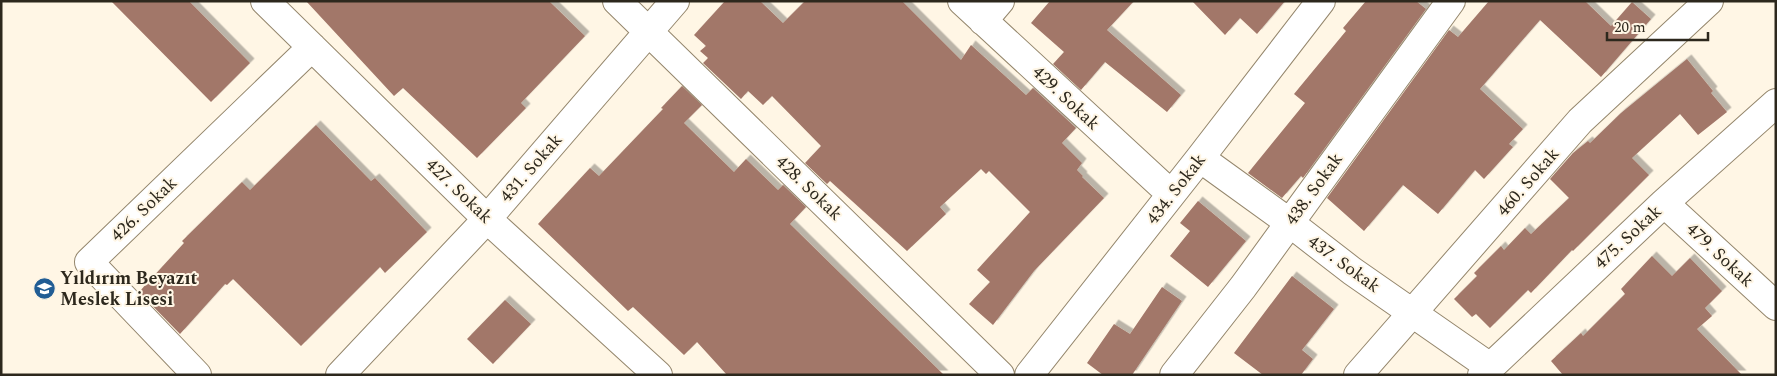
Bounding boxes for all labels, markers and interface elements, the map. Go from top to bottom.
scale bar [1607,10,1708,42]
text: 20 m [1614,16,1646,39]
street label: 429. Sokak [1026,59,1106,137]
street label: 431. Sokak [493,127,569,209]
street label: 460. Sokak [1490,141,1566,223]
street label: 438. Sokak [1278,147,1350,231]
street label: 434. Sokak [1139,148,1213,230]
street label: 428. Sokak [769,149,849,227]
street label: 427. Sokak [419,152,499,230]
street label: 426. Sokak [104,170,184,248]
street label: 475. Sokak [1588,198,1668,276]
street label: 479. Sokak [1680,216,1760,294]
street label: 437. Sokak [1302,228,1386,300]
place label: Yıldırım Beyazıt Meslek Lisesi [60,265,198,313]
school or university icon: Yıldırım Beyazıt Meslek Lisesi [32,276,56,300]

